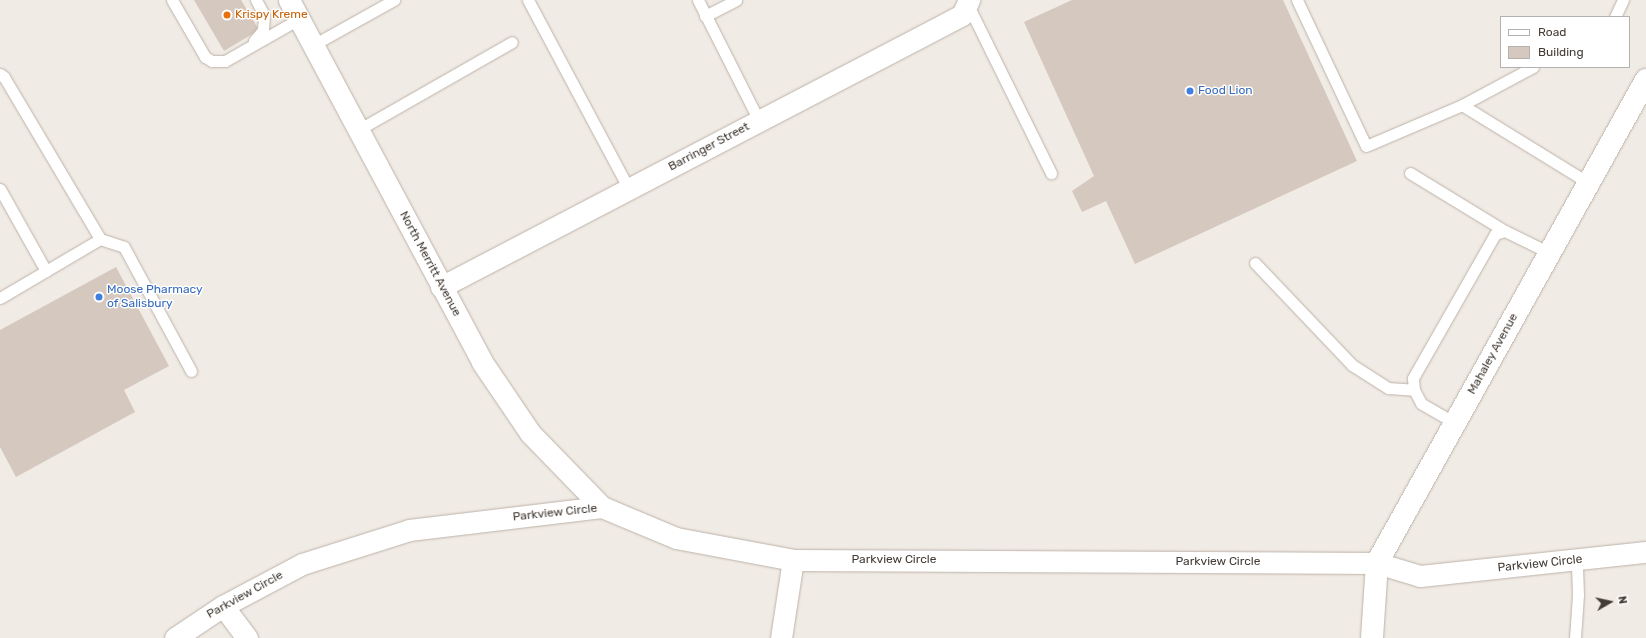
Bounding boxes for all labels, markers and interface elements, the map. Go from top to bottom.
place label: Krispy Kreme [235,8,308,22]
marker: Krispy Kreme [222,10,232,20]
legend [1500,16,1630,68]
text: Road [1538,25,1566,39]
text: Building [1538,45,1584,59]
place label: Food Lion [1198,84,1253,98]
marker: Food Lion [1185,86,1195,96]
street label: Barringer Street [666,120,752,174]
street label: North Merritt Avenue [396,209,464,319]
place label: Moose Pharmacy of Salisbury [107,283,203,311]
marker: Moose Pharmacy of Salisbury [94,292,104,302]
street label: Mahaley Avenue [1465,311,1521,397]
street label: Parkview Circle [512,501,598,525]
street label: Parkview Circle [1497,552,1583,576]
street label: Parkview Circle [851,553,937,567]
street label: Parkview Circle [1175,555,1261,569]
street label: Parkview Circle [204,568,286,622]
north arrow [1590,582,1630,622]
text: N [1615,595,1629,605]

